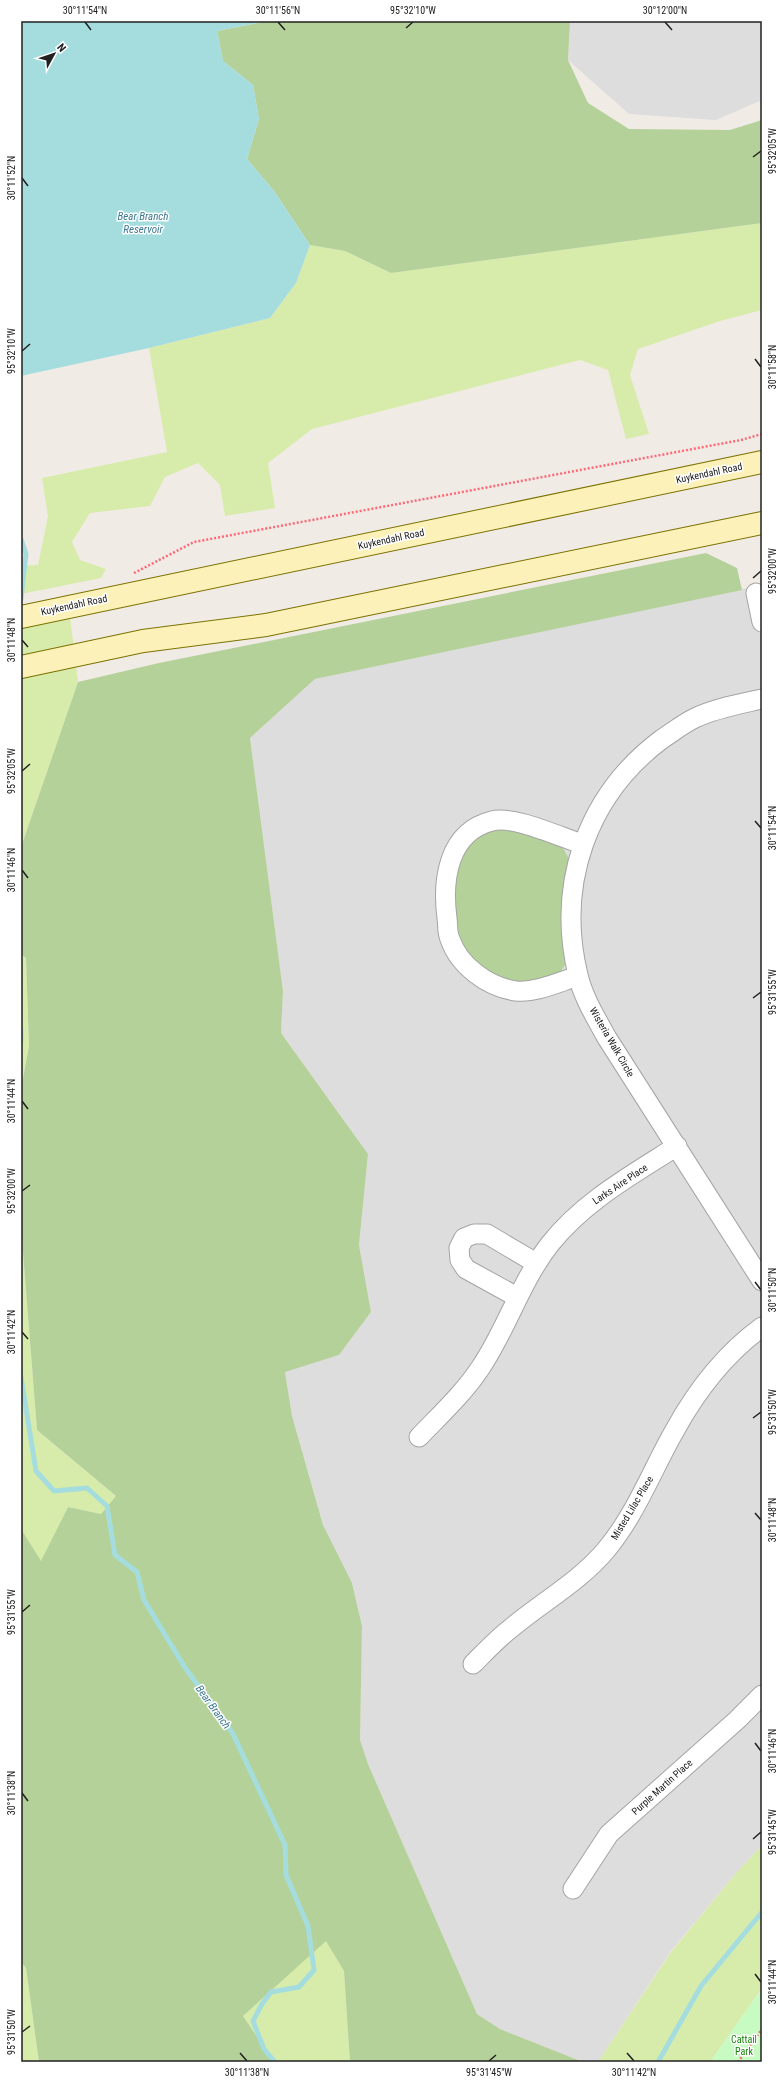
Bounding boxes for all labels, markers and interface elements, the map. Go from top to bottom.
text: 30°11'54"N [63,5,107,16]
text: 30°11'56"N [256,5,300,16]
text: 95°32'10"W [390,5,436,16]
text: 30°12'00"N [643,5,687,16]
north arrow [34,34,74,74]
text: N [54,41,69,55]
text: 95°32'05"W [767,128,778,174]
text: 30°11'52"N [6,156,17,200]
water label: Bear Branch Reservoir [118,210,168,236]
text: 95°32'10"W [6,328,17,374]
text: 30°11'58"N [767,345,778,389]
street label: Kuykendahl Road [675,461,743,485]
street label: Kuykendahl Road [357,527,425,551]
text: 95°32'00"W [767,548,778,594]
street label: Kuykendahl Road [40,593,108,617]
text: 30°11'48"N [6,618,17,662]
text: 95°32'05"W [6,748,17,794]
text: 30°11'54"N [767,806,778,850]
text: 30°11'46"N [6,848,17,892]
text: 95°31'55"W [767,969,778,1015]
street label: Wisteria Walk Circle [588,1005,637,1079]
text: 30°11'44"N [6,1079,17,1123]
street label: Larks Aire Place [590,1161,650,1206]
text: 95°32'00"W [6,1168,17,1214]
text: 30°11'50"N [767,1268,778,1312]
text: 30°11'42"N [6,1310,17,1354]
text: 95°31'50"W [767,1389,778,1435]
street label: Misted Lilac Place [609,1474,655,1542]
text: 30°11'48"N [767,1498,778,1542]
text: 95°31'55"W [6,1589,17,1635]
water label: Bear Branch [193,1683,233,1731]
text: 30°11'46"N [767,1729,778,1773]
street label: Purple Martin Place [629,1757,695,1817]
text: 30°11'38"N [6,1771,17,1815]
text: 95°31'45"W [767,1809,778,1855]
text: 30°11'44"N [767,1960,778,2004]
text: 95°31'50"W [6,2009,17,2055]
park label: Cattail Park [731,2034,757,2057]
text: 30°11'38"N [225,2067,269,2078]
text: 95°31'45"W [466,2067,512,2078]
text: 30°11'42"N [612,2067,656,2078]

